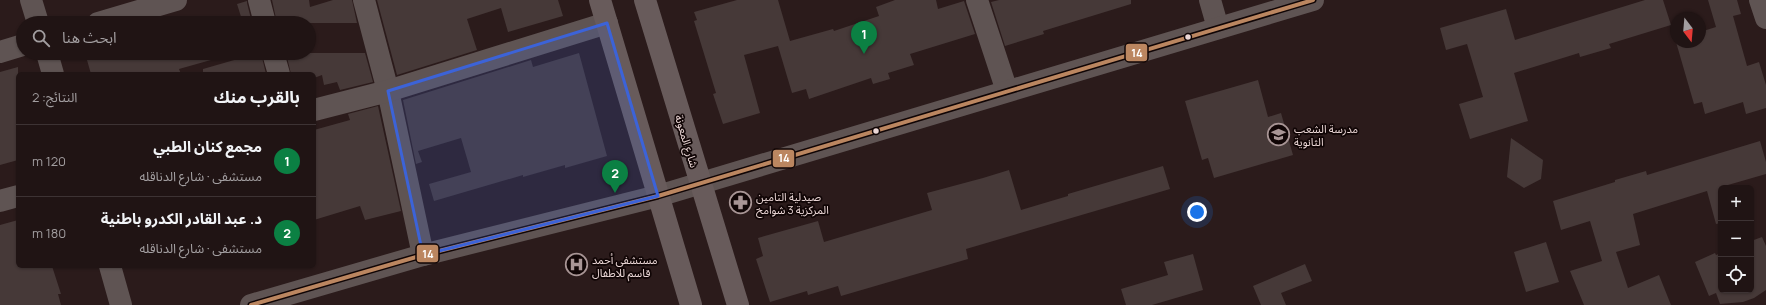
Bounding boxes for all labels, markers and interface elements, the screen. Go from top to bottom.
north arrow [1670,12,1706,48]
search box [16,16,316,60]
pin: 1 [851,21,877,54]
icon: search [30,27,52,49]
text: ابحث هنا [62,27,117,48]
unlabelled marker [1183,32,1193,42]
line badge: 14 [1125,43,1148,62]
text: 14 [1131,45,1143,60]
text: بالقرب منك [214,85,300,108]
text: النتائج: 2 [32,88,77,106]
street label: شارع المعونة [671,113,702,170]
school or university icon: مدرسة الشعب الثانوية [1266,121,1292,147]
place label: مدرسة الشعب الثانوية [1294,121,1358,149]
unlabelled marker [871,126,881,136]
text: مجمع كنان الطبي [153,136,262,157]
line badge: 14 [772,149,795,168]
text: 14 [778,150,790,165]
text: 120 m [32,152,66,170]
text: 1 [284,152,290,170]
pin: 2 [602,160,628,193]
text: مستشفى · شارع الدناقله [139,167,262,185]
map controls [1718,185,1754,293]
button: + [1718,185,1754,221]
pharmacy icon: صيدلية التامين المركزية 3 شوامخ [728,189,754,215]
place label: صيدلية التامين المركزية 3 شوامخ [756,189,829,218]
your location [1187,202,1207,222]
text: د. عبد القادر الكدرو باطنية [101,208,262,229]
button: − [1718,221,1754,257]
text: 180 m [32,224,66,242]
text: 2 [283,224,291,242]
text: مستشفى · شارع الدناقله [139,239,262,257]
line badge: 14 [416,244,439,263]
text: 14 [422,246,434,261]
hospital icon: مستشفى أحمد قاسم للاطفال [564,252,590,278]
place label: مستشفى أحمد قاسم للاطفال [592,252,658,282]
button: locate [1718,257,1754,293]

